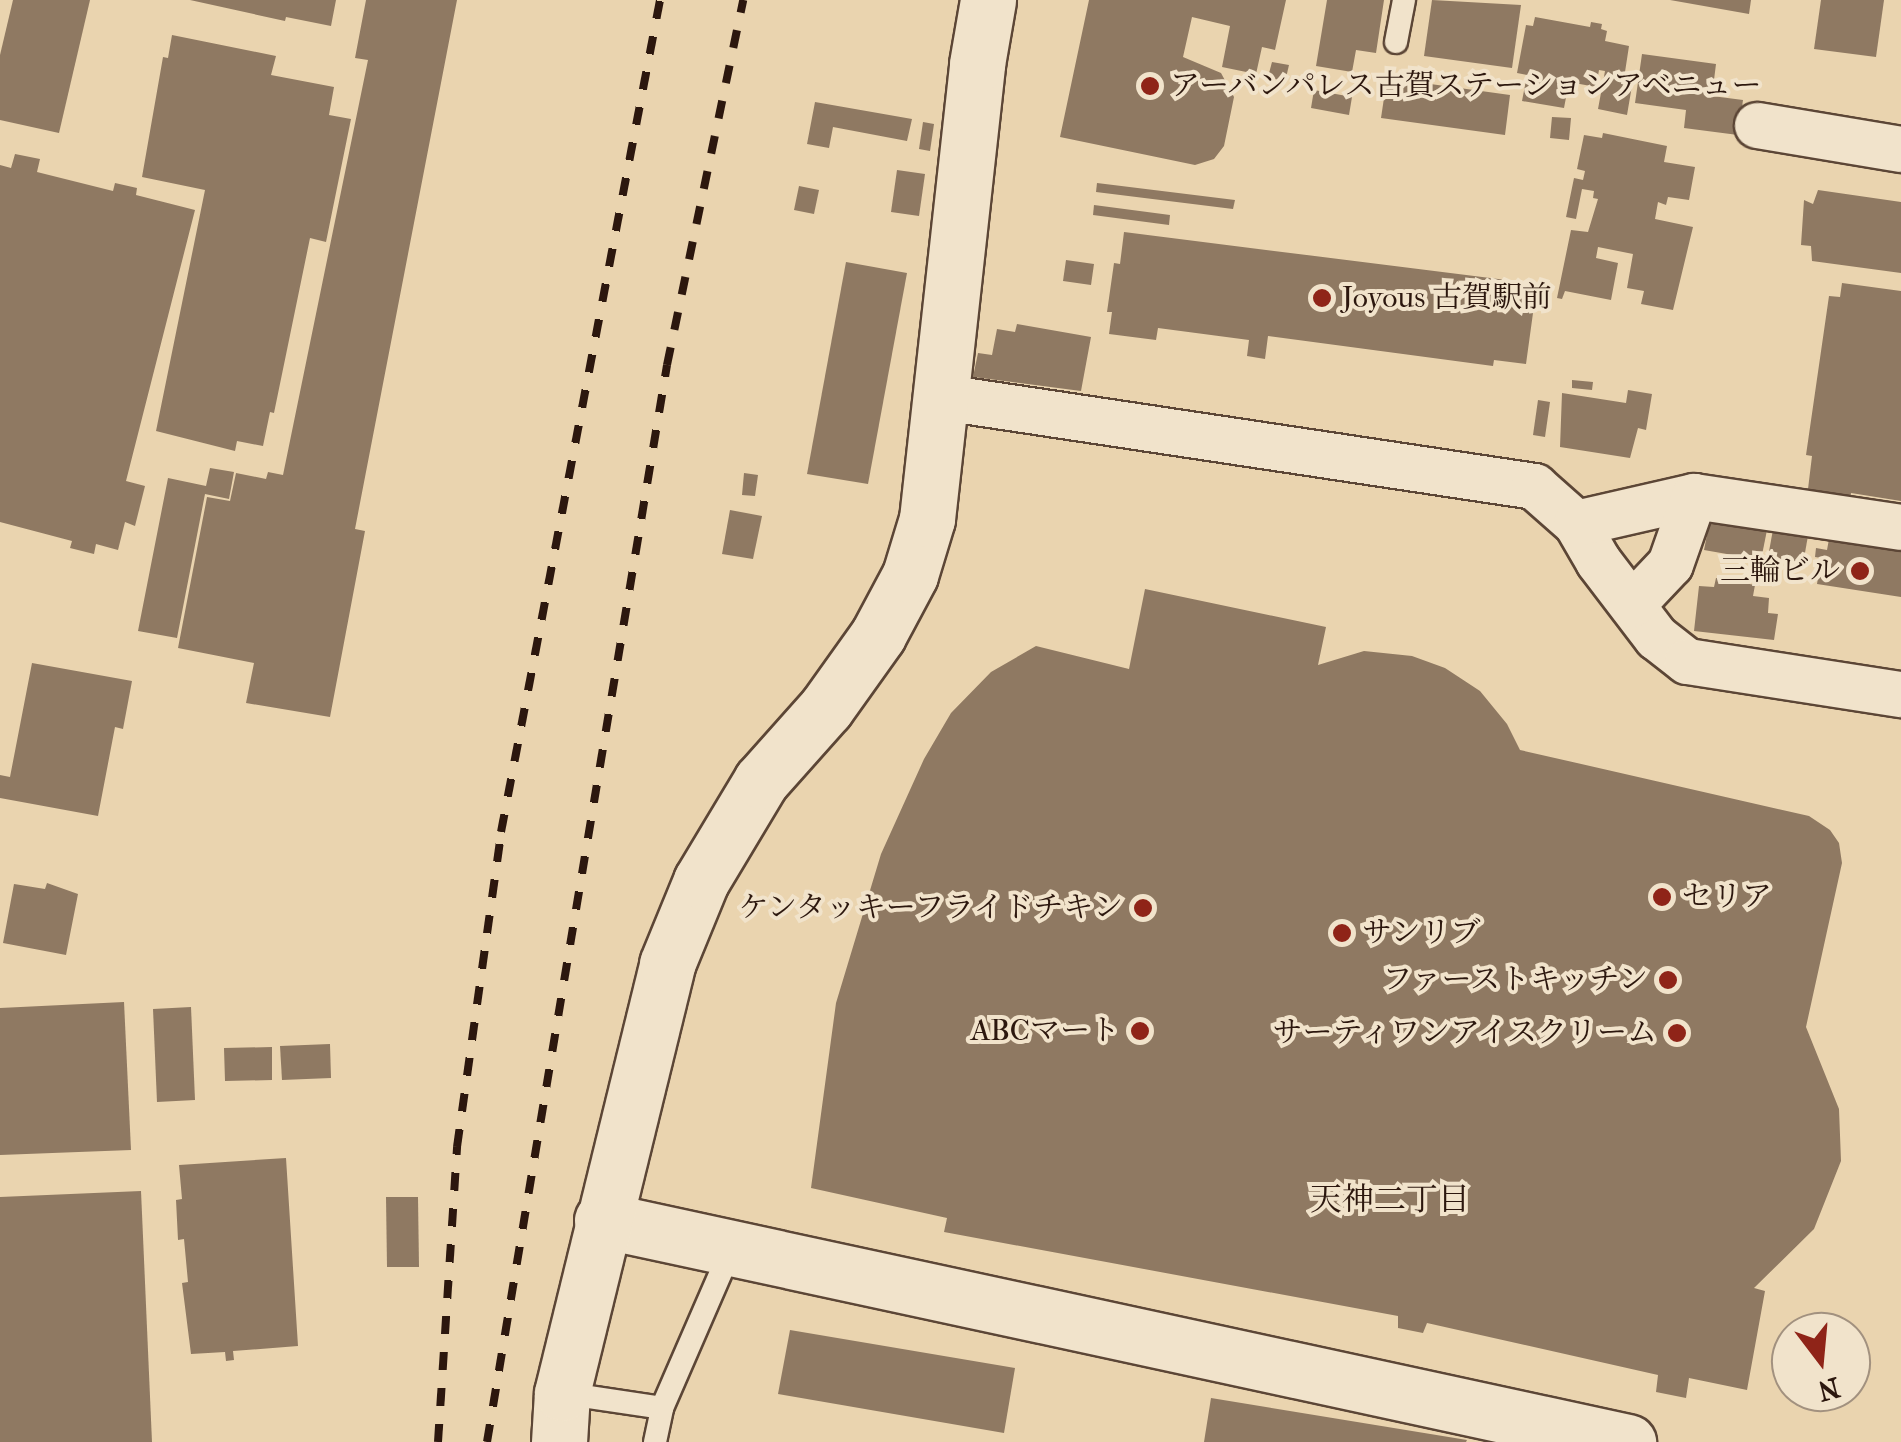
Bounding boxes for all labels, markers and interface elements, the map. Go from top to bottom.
place label: アーバンパレス古賀ステーションアベニュー [1170,68,1769,104]
marker: アーバンパレス古賀ステーションアベニュー [1139,75,1161,97]
place label: Joyous 古賀駅前 [1342,280,1552,316]
marker: Joyous 古賀駅前 [1311,287,1333,309]
place label: 三輪ビル [1720,553,1840,589]
marker: 三輪ビル [1849,560,1871,582]
place label: セリア [1682,879,1772,915]
marker: セリア [1651,886,1673,908]
place label: ケンタッキーフライドチキン [733,890,1123,926]
marker: ケンタッキーフライドチキン [1132,897,1154,919]
place label: サンリブ [1362,915,1482,951]
marker: サンリブ [1331,922,1353,944]
place label: ファーストキッチン [1378,962,1648,998]
marker: ファーストキッチン [1657,969,1679,991]
place label: ABCマート [971,1013,1120,1049]
place label: サーティワンアイスクリーム [1267,1015,1657,1051]
marker: ABCマート [1129,1020,1151,1042]
marker: サーティワンアイスクリーム [1666,1022,1688,1044]
district label: 天神二丁目 [1310,1181,1470,1219]
north arrow [1771,1312,1871,1412]
text: N [1814,1371,1844,1408]

